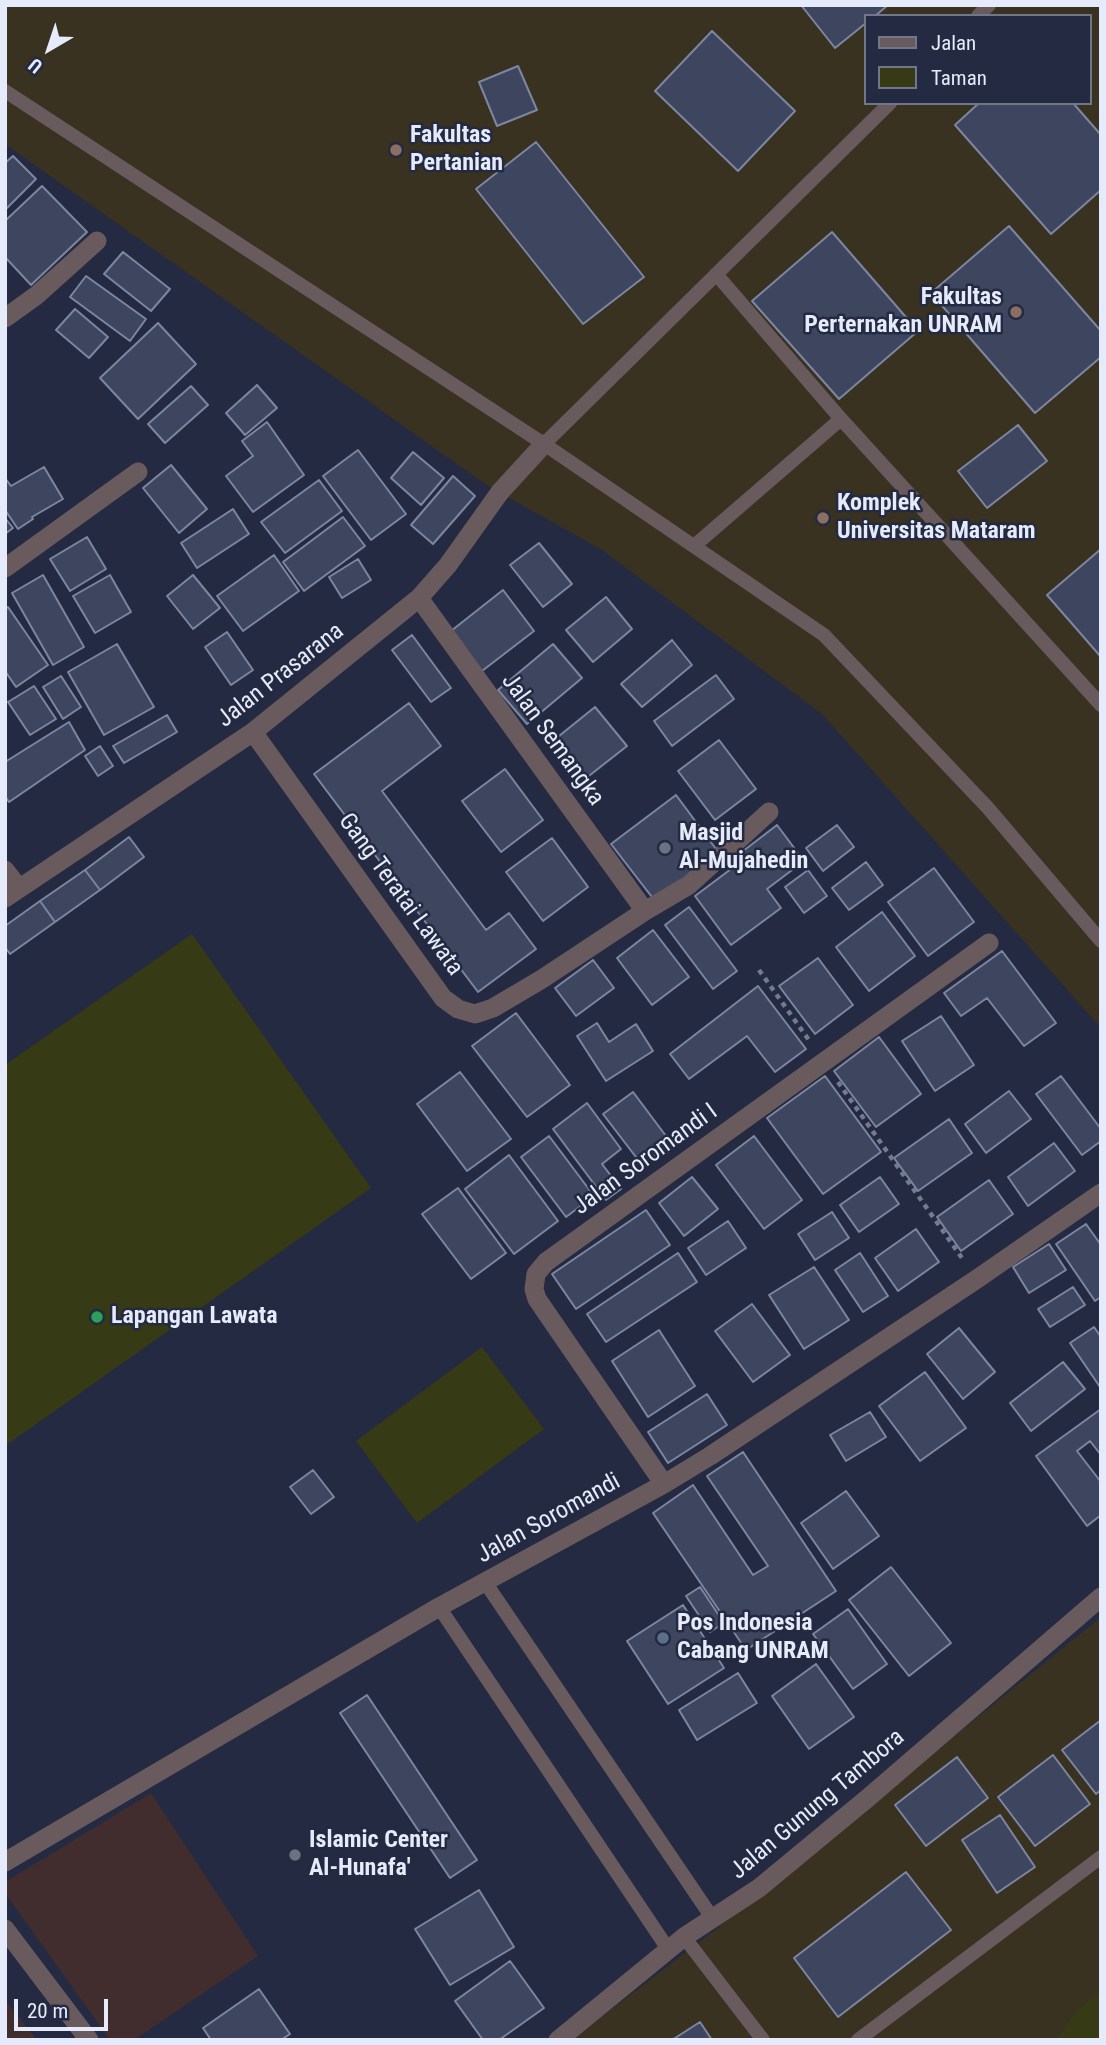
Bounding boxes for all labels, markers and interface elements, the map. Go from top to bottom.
north arrow [14,14,84,84]
legend [864,14,1092,105]
text: Jalan [931,31,976,55]
text: U [24,53,47,78]
text: Taman [931,66,987,90]
place label: Fakultas Pertanian [410,122,503,178]
marker: Fakultas Pertanian [388,142,404,158]
place label: Fakultas Perternakan UNRAM [804,284,1002,340]
marker: Fakultas Perternakan UNRAM [1008,304,1024,320]
place label: Komplek Universitas Mataram [837,490,1036,546]
marker: Komplek Universitas Mataram [815,510,831,526]
street label: Jalan Prasarana [212,618,350,734]
street label: Jalan Semangka [494,668,610,812]
street label: Gang Teratai Lawata [331,808,469,982]
place label: Masjid Al-Mujahedin [679,820,808,876]
marker: Masjid Al-Mujahedin [657,840,673,856]
street label: Jalan Soromandi I [568,1098,724,1222]
place label: Lapangan Lawata [111,1303,278,1331]
marker: Lapangan Lawata [89,1309,105,1325]
street label: Jalan Soromandi [472,1468,626,1570]
place label: Pos Indonesia Cabang UNRAM [677,1610,829,1666]
marker: Pos Indonesia Cabang UNRAM [655,1630,671,1646]
street label: Jalan Gunung Tambora [725,1724,911,1886]
place label: Islamic Center Al-Hunafa' [309,1827,448,1883]
marker: Islamic Center Al-Hunafa' [287,1847,303,1863]
scale bar [18,1986,112,2030]
text: 20 m [27,1999,68,2023]

